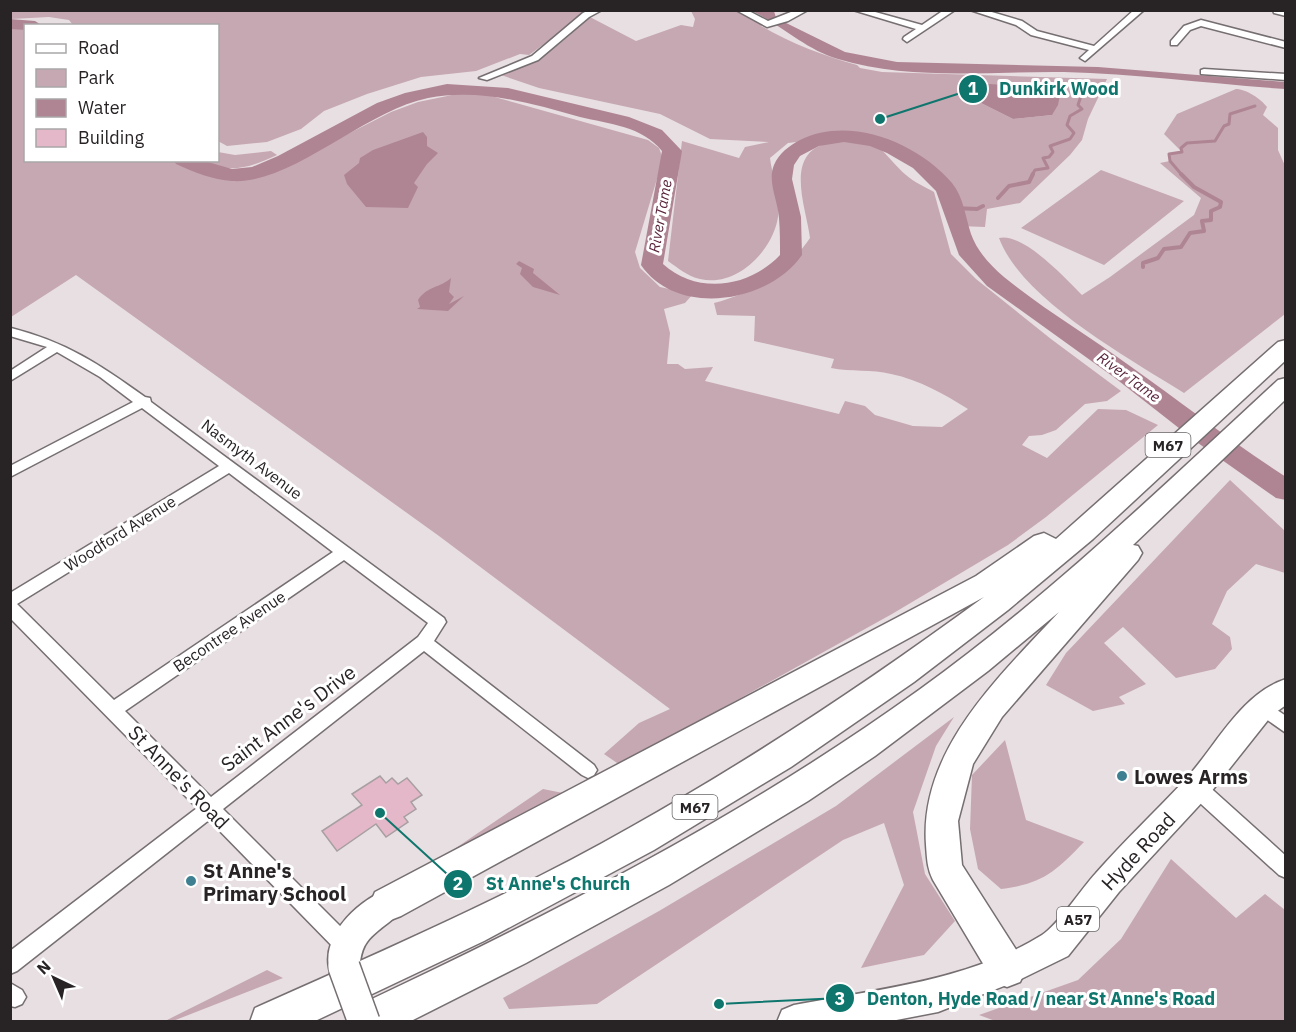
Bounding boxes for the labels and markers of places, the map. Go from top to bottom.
callout: Dunkirk Wood [958,71,1131,107]
place label: Lowes Arms [1134,763,1248,790]
marker: Lowes Arms [1115,769,1129,783]
place label: St Anne's Primary School [203,857,346,907]
callout: St Anne's Church [443,866,642,902]
marker: St Anne's Primary School [184,874,198,888]
callout: Denton, Hyde Road / near St Anne's Road [825,980,1227,1016]

